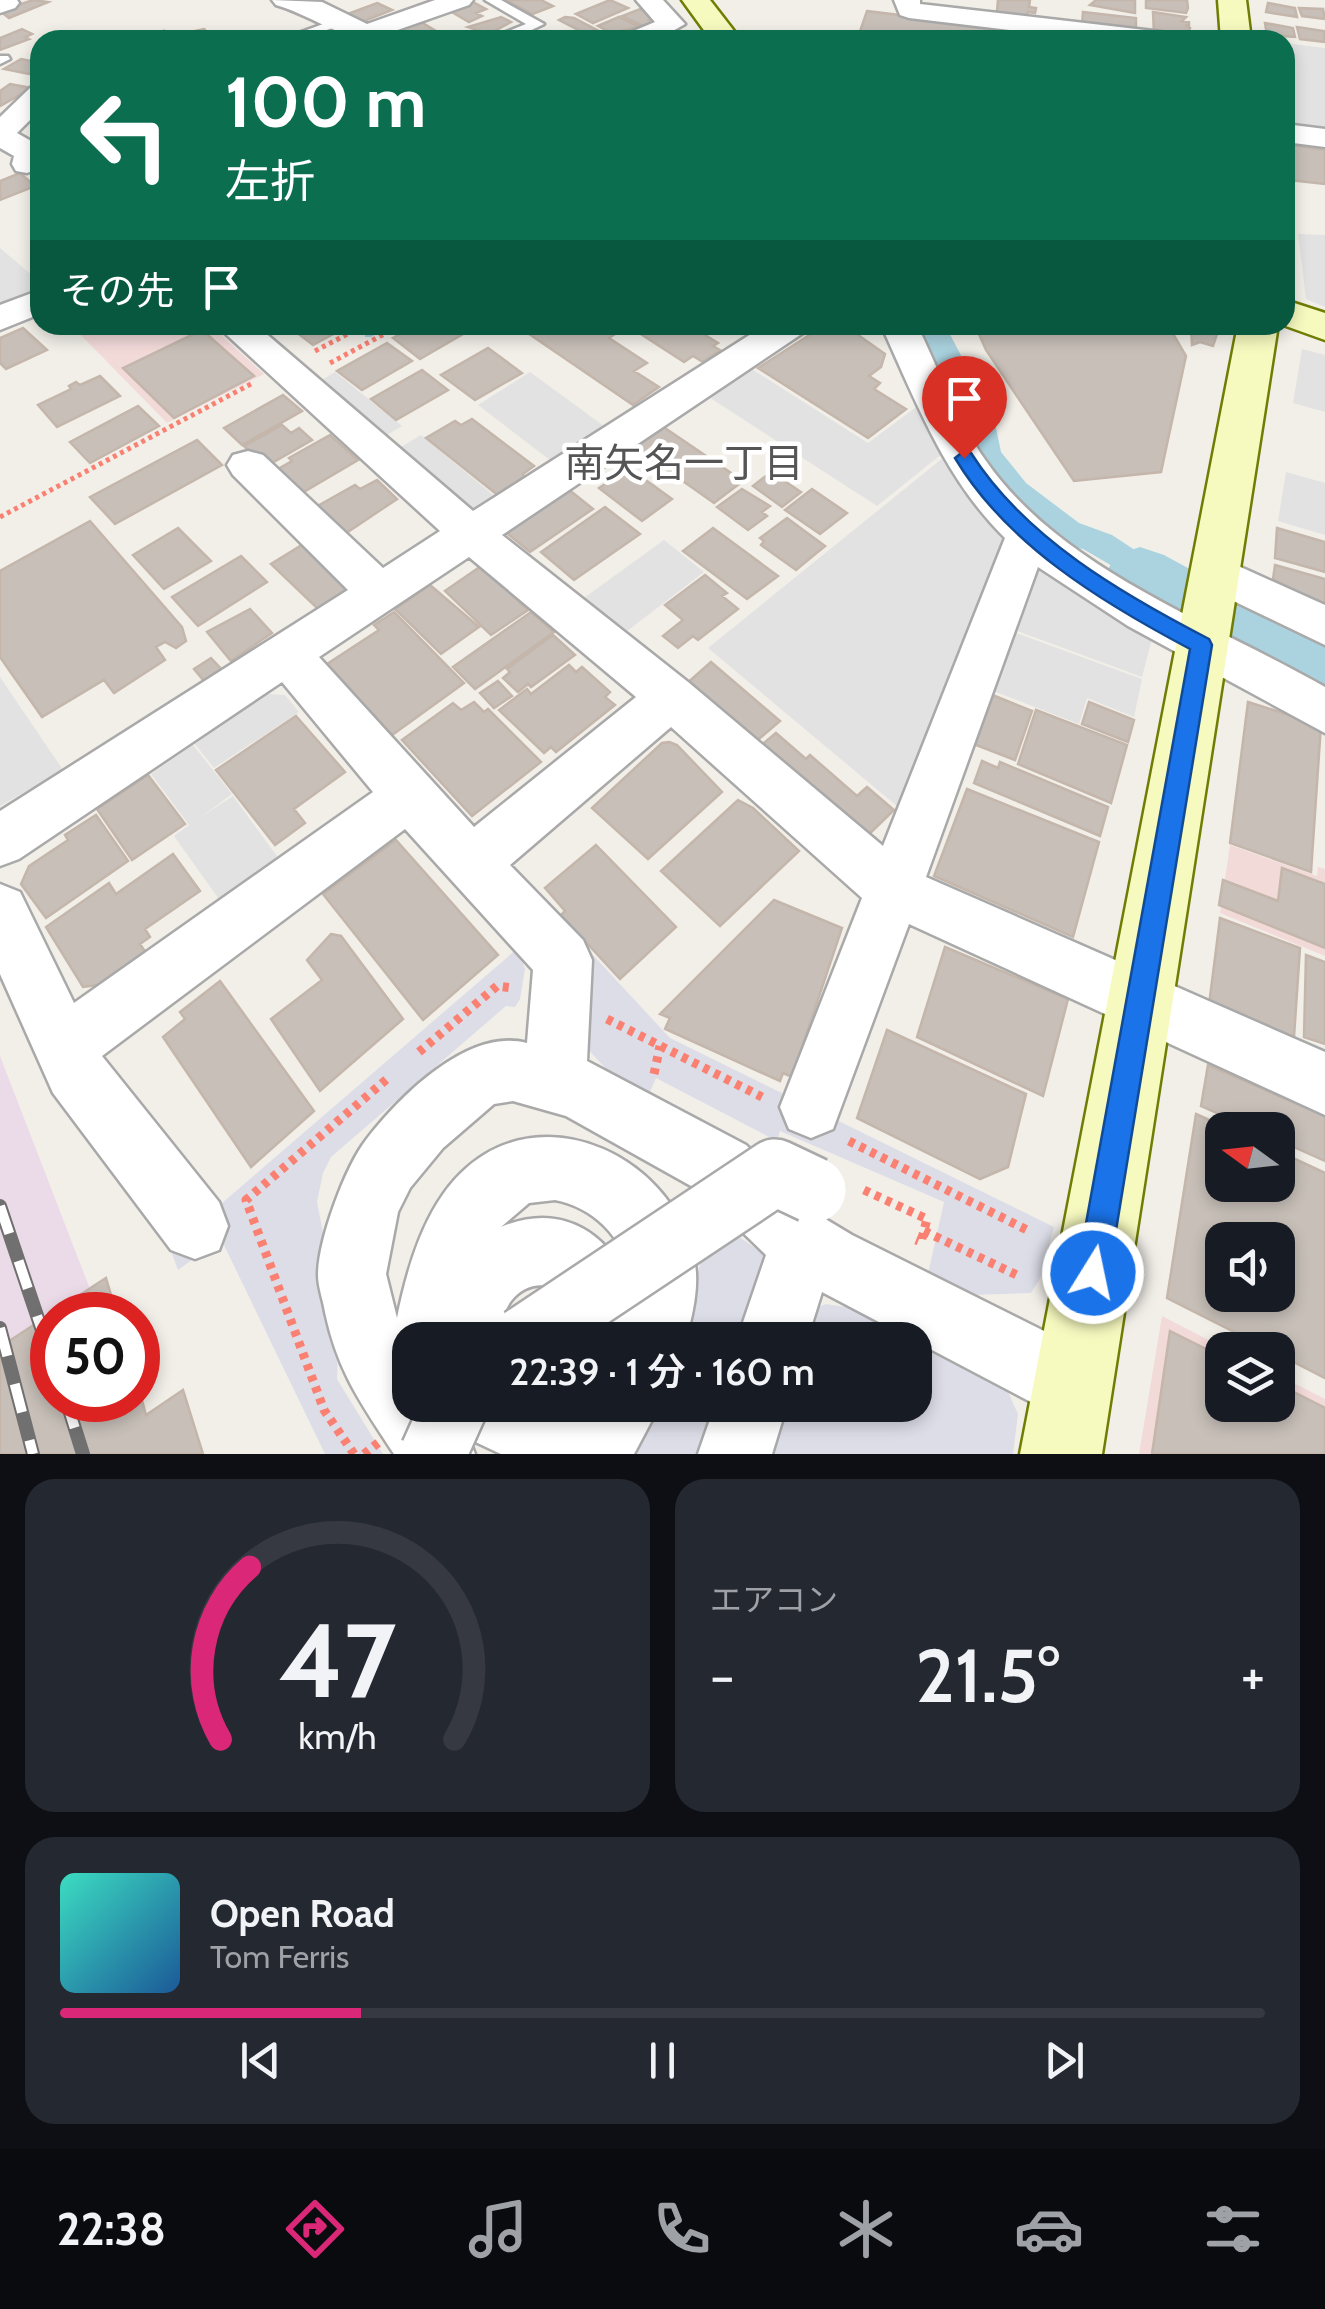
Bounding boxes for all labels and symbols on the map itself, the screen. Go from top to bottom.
pin [922,356,1007,459]
district label: 南矢名一丁目 [564,438,804,487]
north arrow [1205,1112,1295,1202]
position arrow [1041,1221,1145,1325]
speed limit sign: 50 [30,1292,160,1422]

